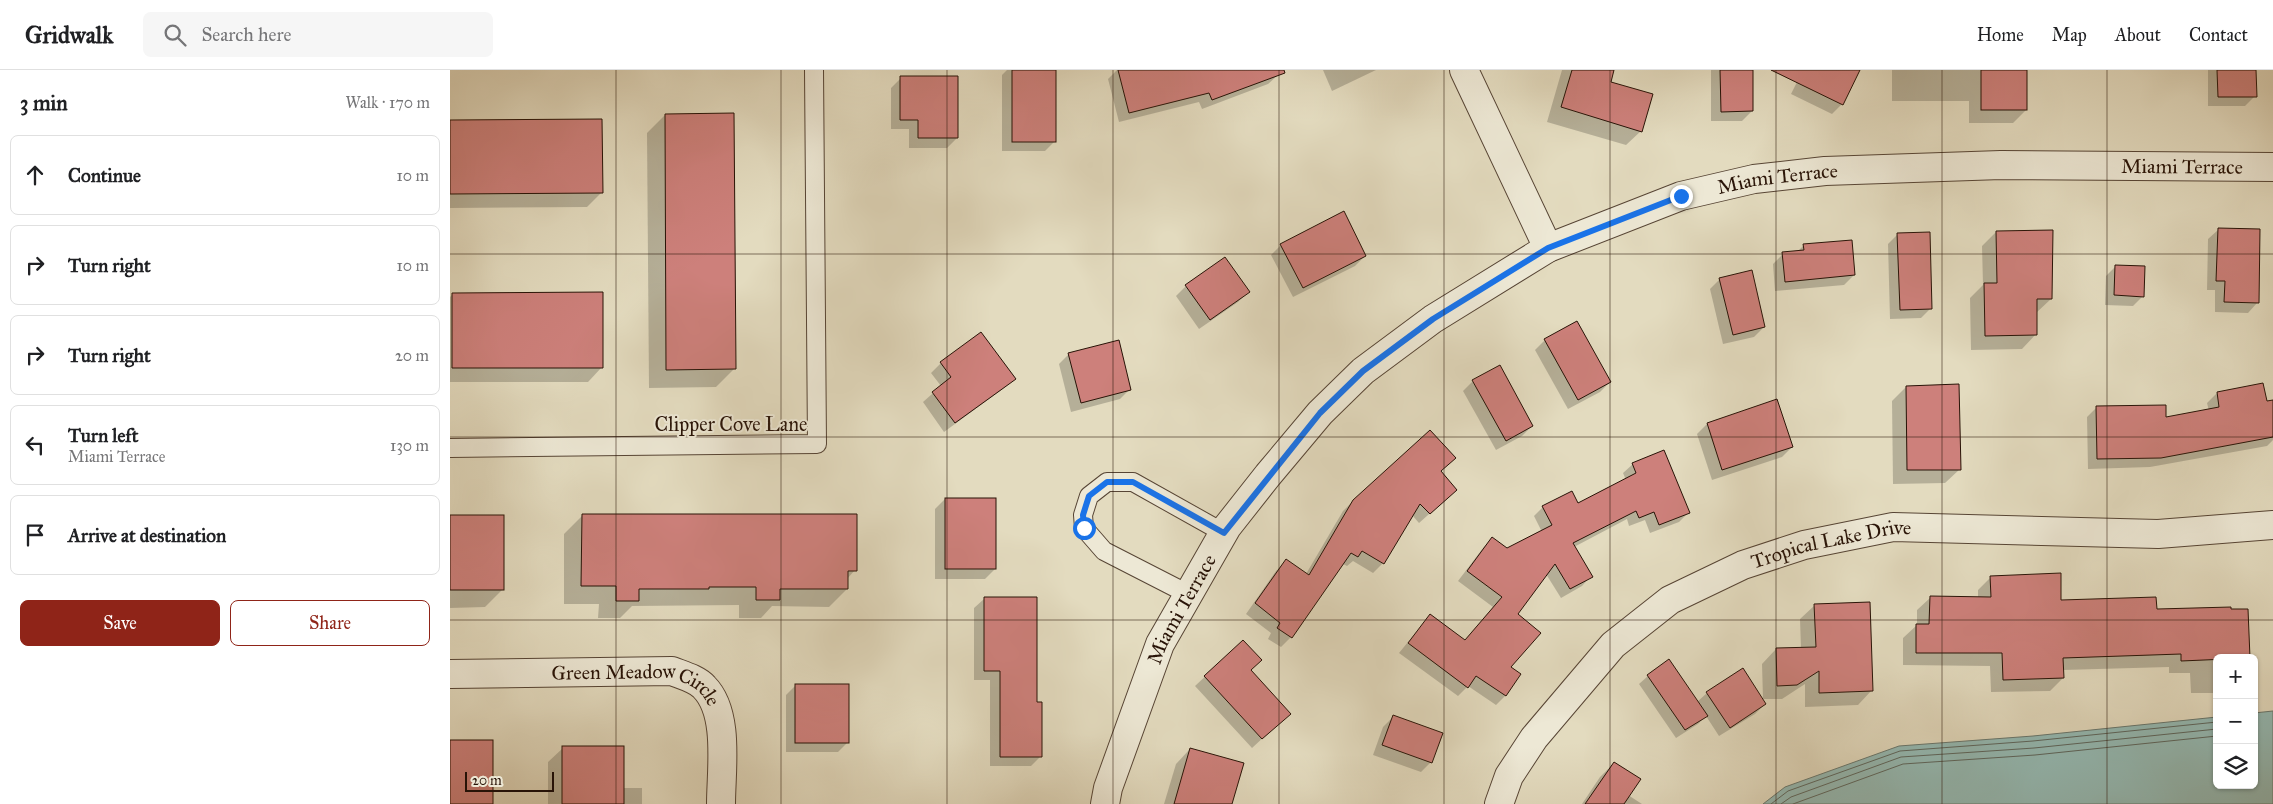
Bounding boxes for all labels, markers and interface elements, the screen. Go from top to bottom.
search box [143,12,493,57]
text: Gridwalk [25,20,113,50]
icon: search [161,21,189,49]
text: Search here [201,23,291,46]
text: Home [1977,24,2024,46]
text: Map [2052,24,2087,46]
text: About [2115,24,2161,46]
text: Contact [2189,24,2248,46]
text: 3 min [20,90,68,116]
text: Walk · 170 m [346,93,430,112]
street label: Miami Terrace [2121,154,2243,179]
street label: Miami Terrace [1715,159,1838,199]
icon: ahead [21,161,49,189]
text: Continue [68,164,141,187]
text: 10 m [397,166,429,185]
route end [1670,185,1693,208]
icon: right [21,251,49,279]
text: Turn right [68,254,151,277]
text: 10 m [397,256,429,275]
icon: right [21,341,49,369]
text: Turn right [68,344,151,367]
text: 20 m [395,346,429,365]
street label: Clipper Cove Lane [655,412,807,436]
text: Turn left [68,424,138,447]
icon: left [21,431,49,459]
text: 130 m [390,436,429,455]
text: Miami Terrace [68,447,165,466]
street label: Tropical Lake Drive [1748,515,1912,574]
route start [1073,517,1096,540]
icon: arrive [21,521,49,549]
text: Arrive at destination [68,524,226,547]
street label: Miami Terrace [1142,550,1221,667]
button: Save [20,600,220,646]
button: Share [230,600,430,646]
map controls [2213,654,2258,789]
button: + [2213,654,2258,699]
street label: Green Meadow Circle [551,659,726,709]
button: − [2213,699,2258,744]
button: layers [2213,744,2258,789]
scale bar [465,769,554,792]
text: 20 m [472,772,502,789]

